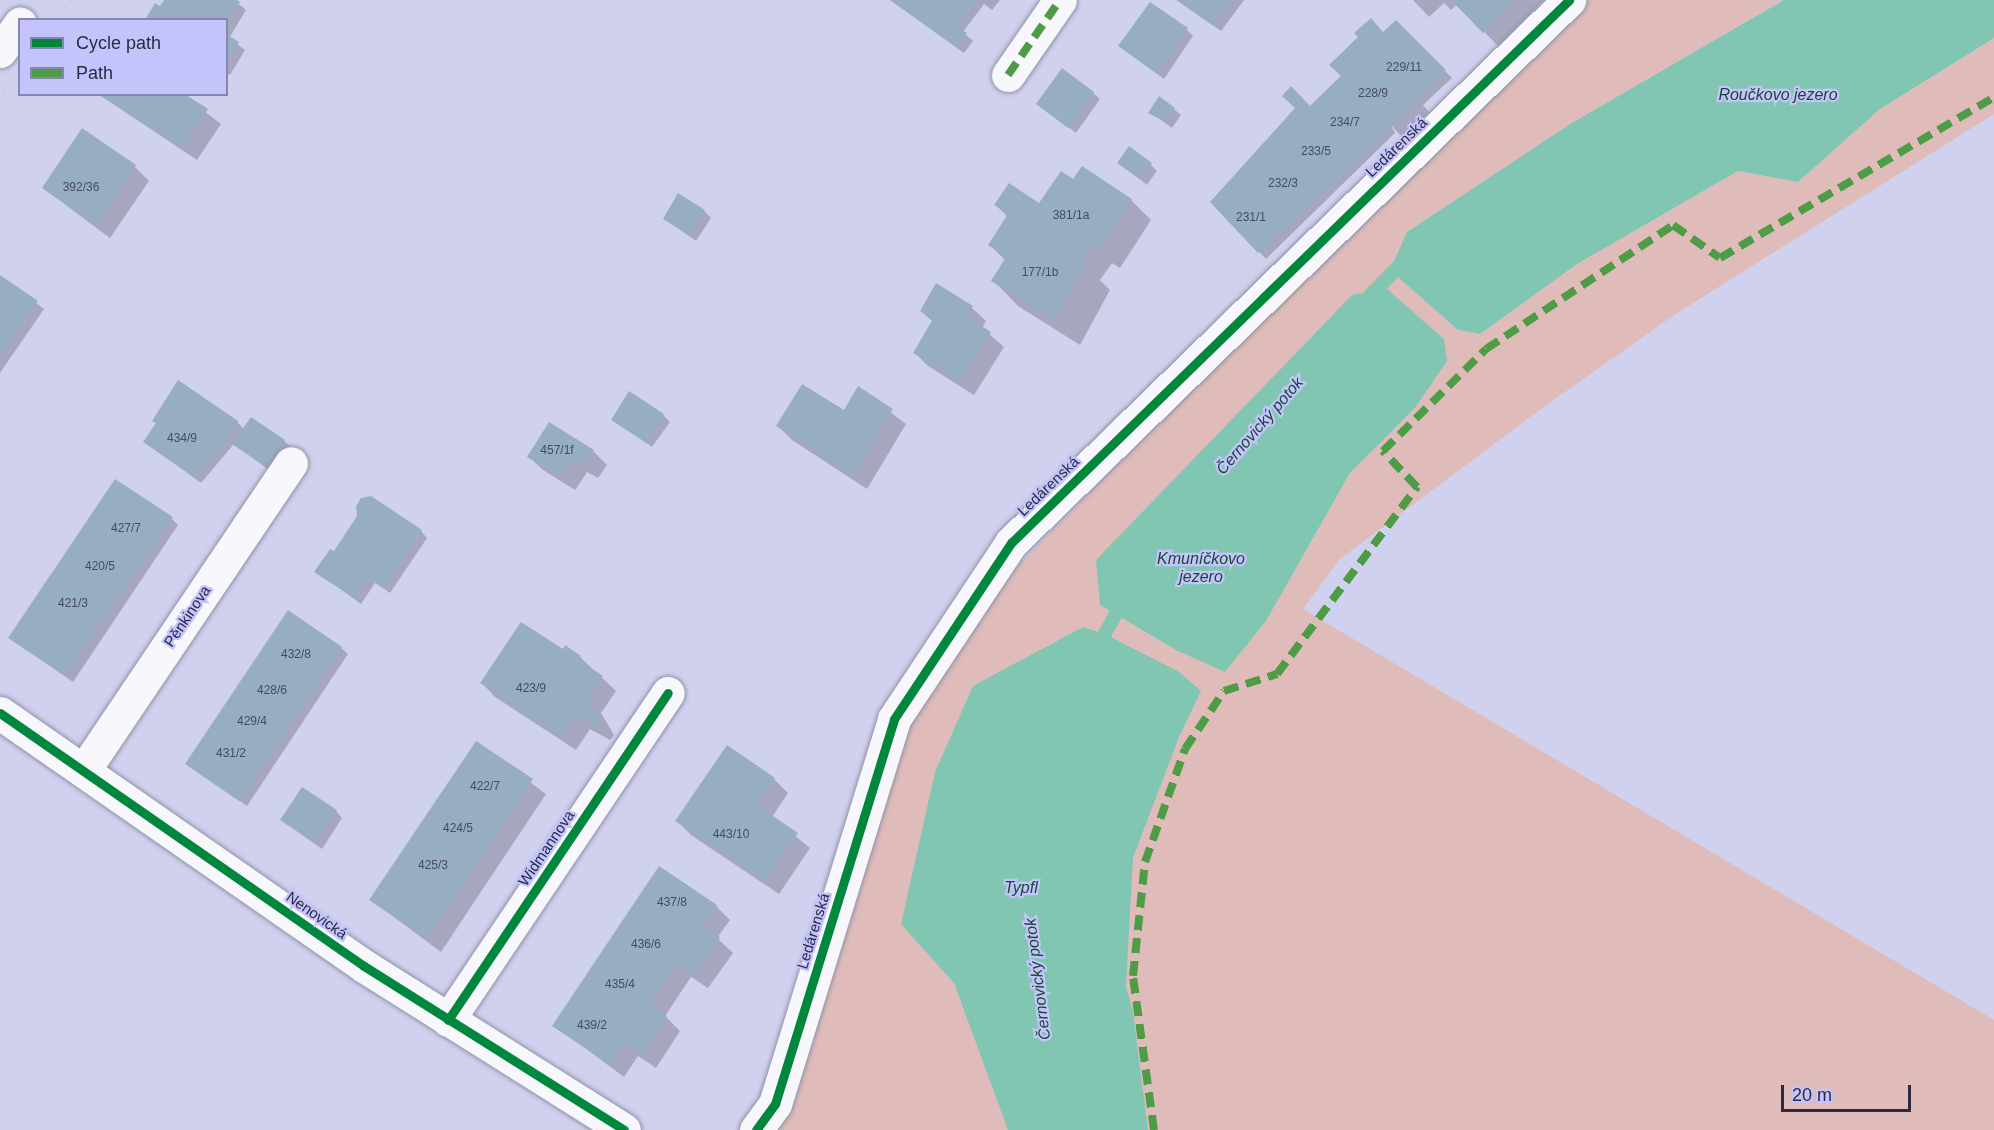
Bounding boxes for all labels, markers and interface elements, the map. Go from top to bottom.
legend [18,18,228,96]
text: Cycle path [76,33,161,53]
house number: 229/11 [1386,61,1422,75]
text: Path [76,63,113,83]
water label: Roučkovo jezero [1718,85,1838,105]
house number: 228/9 [1358,87,1388,101]
street label: Ledárenská [1362,113,1430,181]
house number: 234/7 [1330,116,1360,130]
house number: 233/5 [1301,145,1331,159]
house number: 232/3 [1268,177,1298,191]
house number: 392/36 [63,181,99,195]
house number: 381/1a [1053,209,1089,223]
house number: 231/1 [1236,211,1266,225]
house number: 177/1b [1022,266,1058,280]
water label: Černovický potok [1212,373,1308,479]
house number: 434/9 [167,432,197,446]
house number: 457/1f [540,444,574,458]
street label: Ledárenská [1014,452,1082,520]
house number: 427/7 [111,522,141,536]
water label: Kmuníčkovo jezero [1157,549,1245,587]
house number: 420/5 [85,560,115,574]
street label: Pěnkinova [160,582,214,650]
house number: 421/3 [58,597,88,611]
house number: 432/8 [281,648,311,662]
house number: 423/9 [516,682,546,696]
house number: 428/6 [257,684,287,698]
house number: 429/4 [237,715,267,729]
house number: 431/2 [216,747,246,761]
house number: 422/7 [470,780,500,794]
street label: Widmannova [514,807,578,889]
house number: 424/5 [443,822,473,836]
house number: 443/10 [713,828,749,842]
house number: 425/3 [418,859,448,873]
water label: Typfl [1004,878,1038,898]
street label: Nenovická [283,888,351,942]
street label: Ledárenská [793,891,833,971]
house number: 437/8 [657,896,687,910]
water label: Černovický potok [1021,917,1055,1041]
house number: 436/6 [631,938,661,952]
house number: 435/4 [605,978,635,992]
house number: 439/2 [577,1019,607,1033]
scale bar [1784,1073,1914,1111]
text: 20 m [1792,1085,1832,1105]

